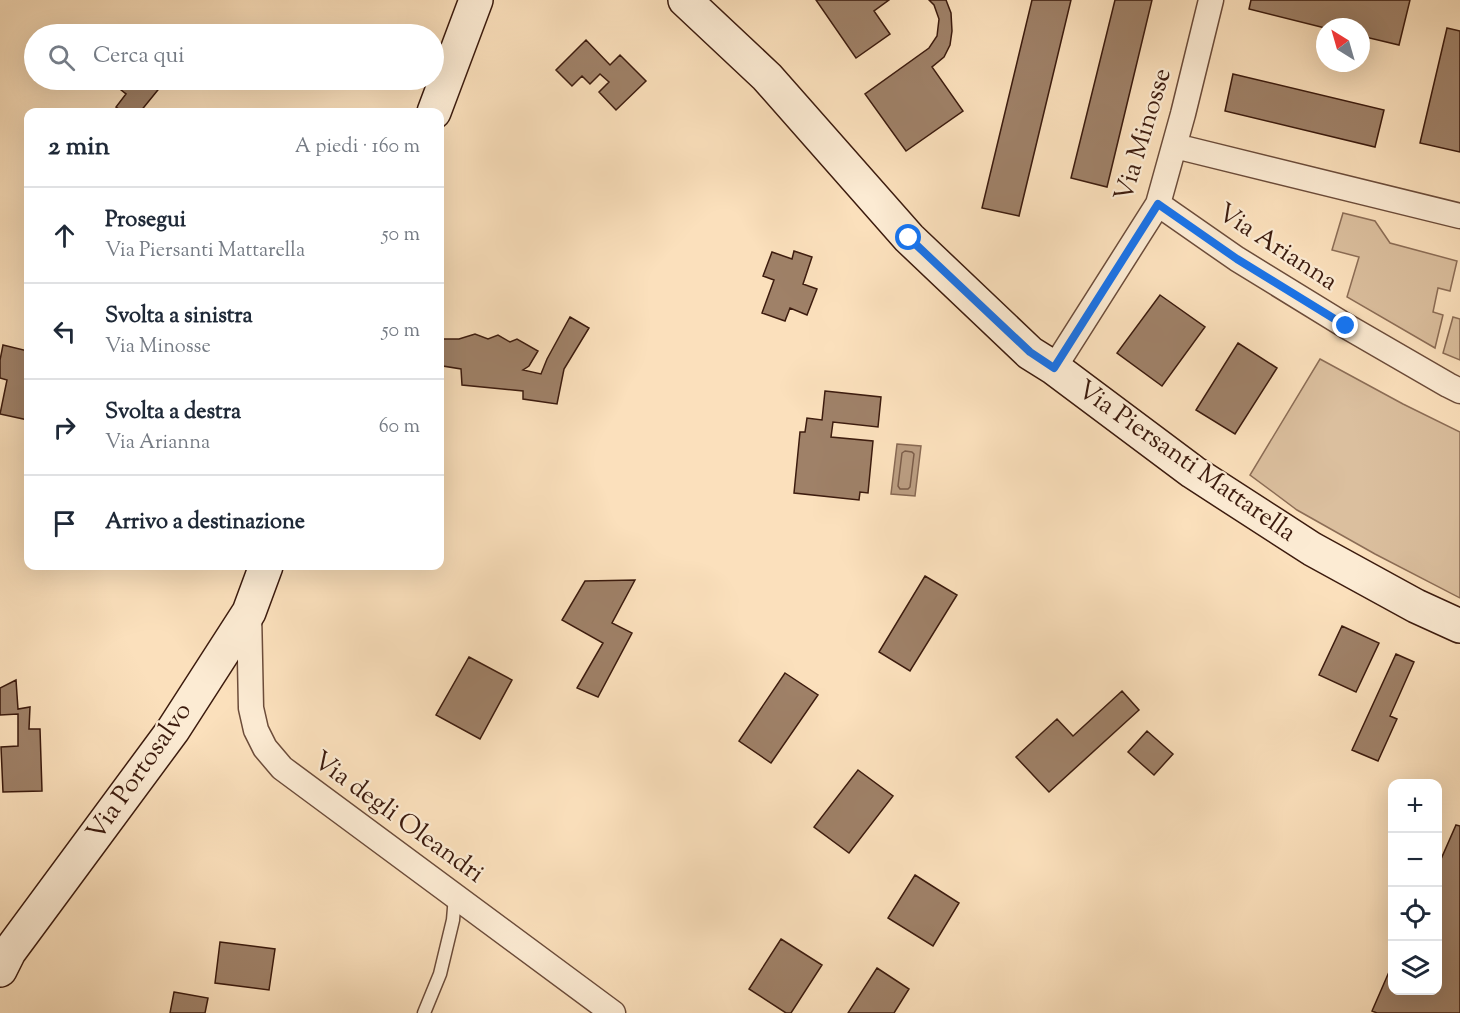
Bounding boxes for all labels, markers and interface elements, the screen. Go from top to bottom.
north arrow [1316,18,1370,72]
search box [24,24,444,90]
icon: search [45,41,78,74]
text: Cerca qui [93,41,184,73]
street label: Via Minosse [1106,64,1182,206]
text: 2 min [48,129,110,166]
text: A piedi · 160 m [295,133,420,162]
street label: Via Arianna [1210,195,1344,301]
text: Prosegui [105,205,186,237]
icon: ahead [48,219,81,252]
text: 50 m [382,221,420,250]
route start [895,224,921,250]
text: Via Piersanti Mattarella [105,237,305,266]
text: Svolta a sinistra [105,301,253,333]
route end [1332,312,1358,338]
icon: left [48,315,81,348]
text: 50 m [382,317,420,346]
text: Via Minosse [105,333,211,362]
street label: Via Piersanti Mattarella [1069,372,1303,552]
text: Svolta a destra [105,397,241,429]
icon: right [48,411,81,444]
text: 60 m [379,413,420,442]
text: Via Arianna [105,429,210,458]
icon: arrive [48,507,81,540]
text: Arrivo a destinazione [105,507,305,539]
street label: Via Portosalvo [79,695,201,849]
street label: Via degli Oleandri [305,743,491,893]
map controls [1388,779,1442,995]
button: + [1388,779,1442,833]
button: − [1388,833,1442,887]
button: locate [1388,887,1442,941]
button: layers [1388,941,1442,995]

